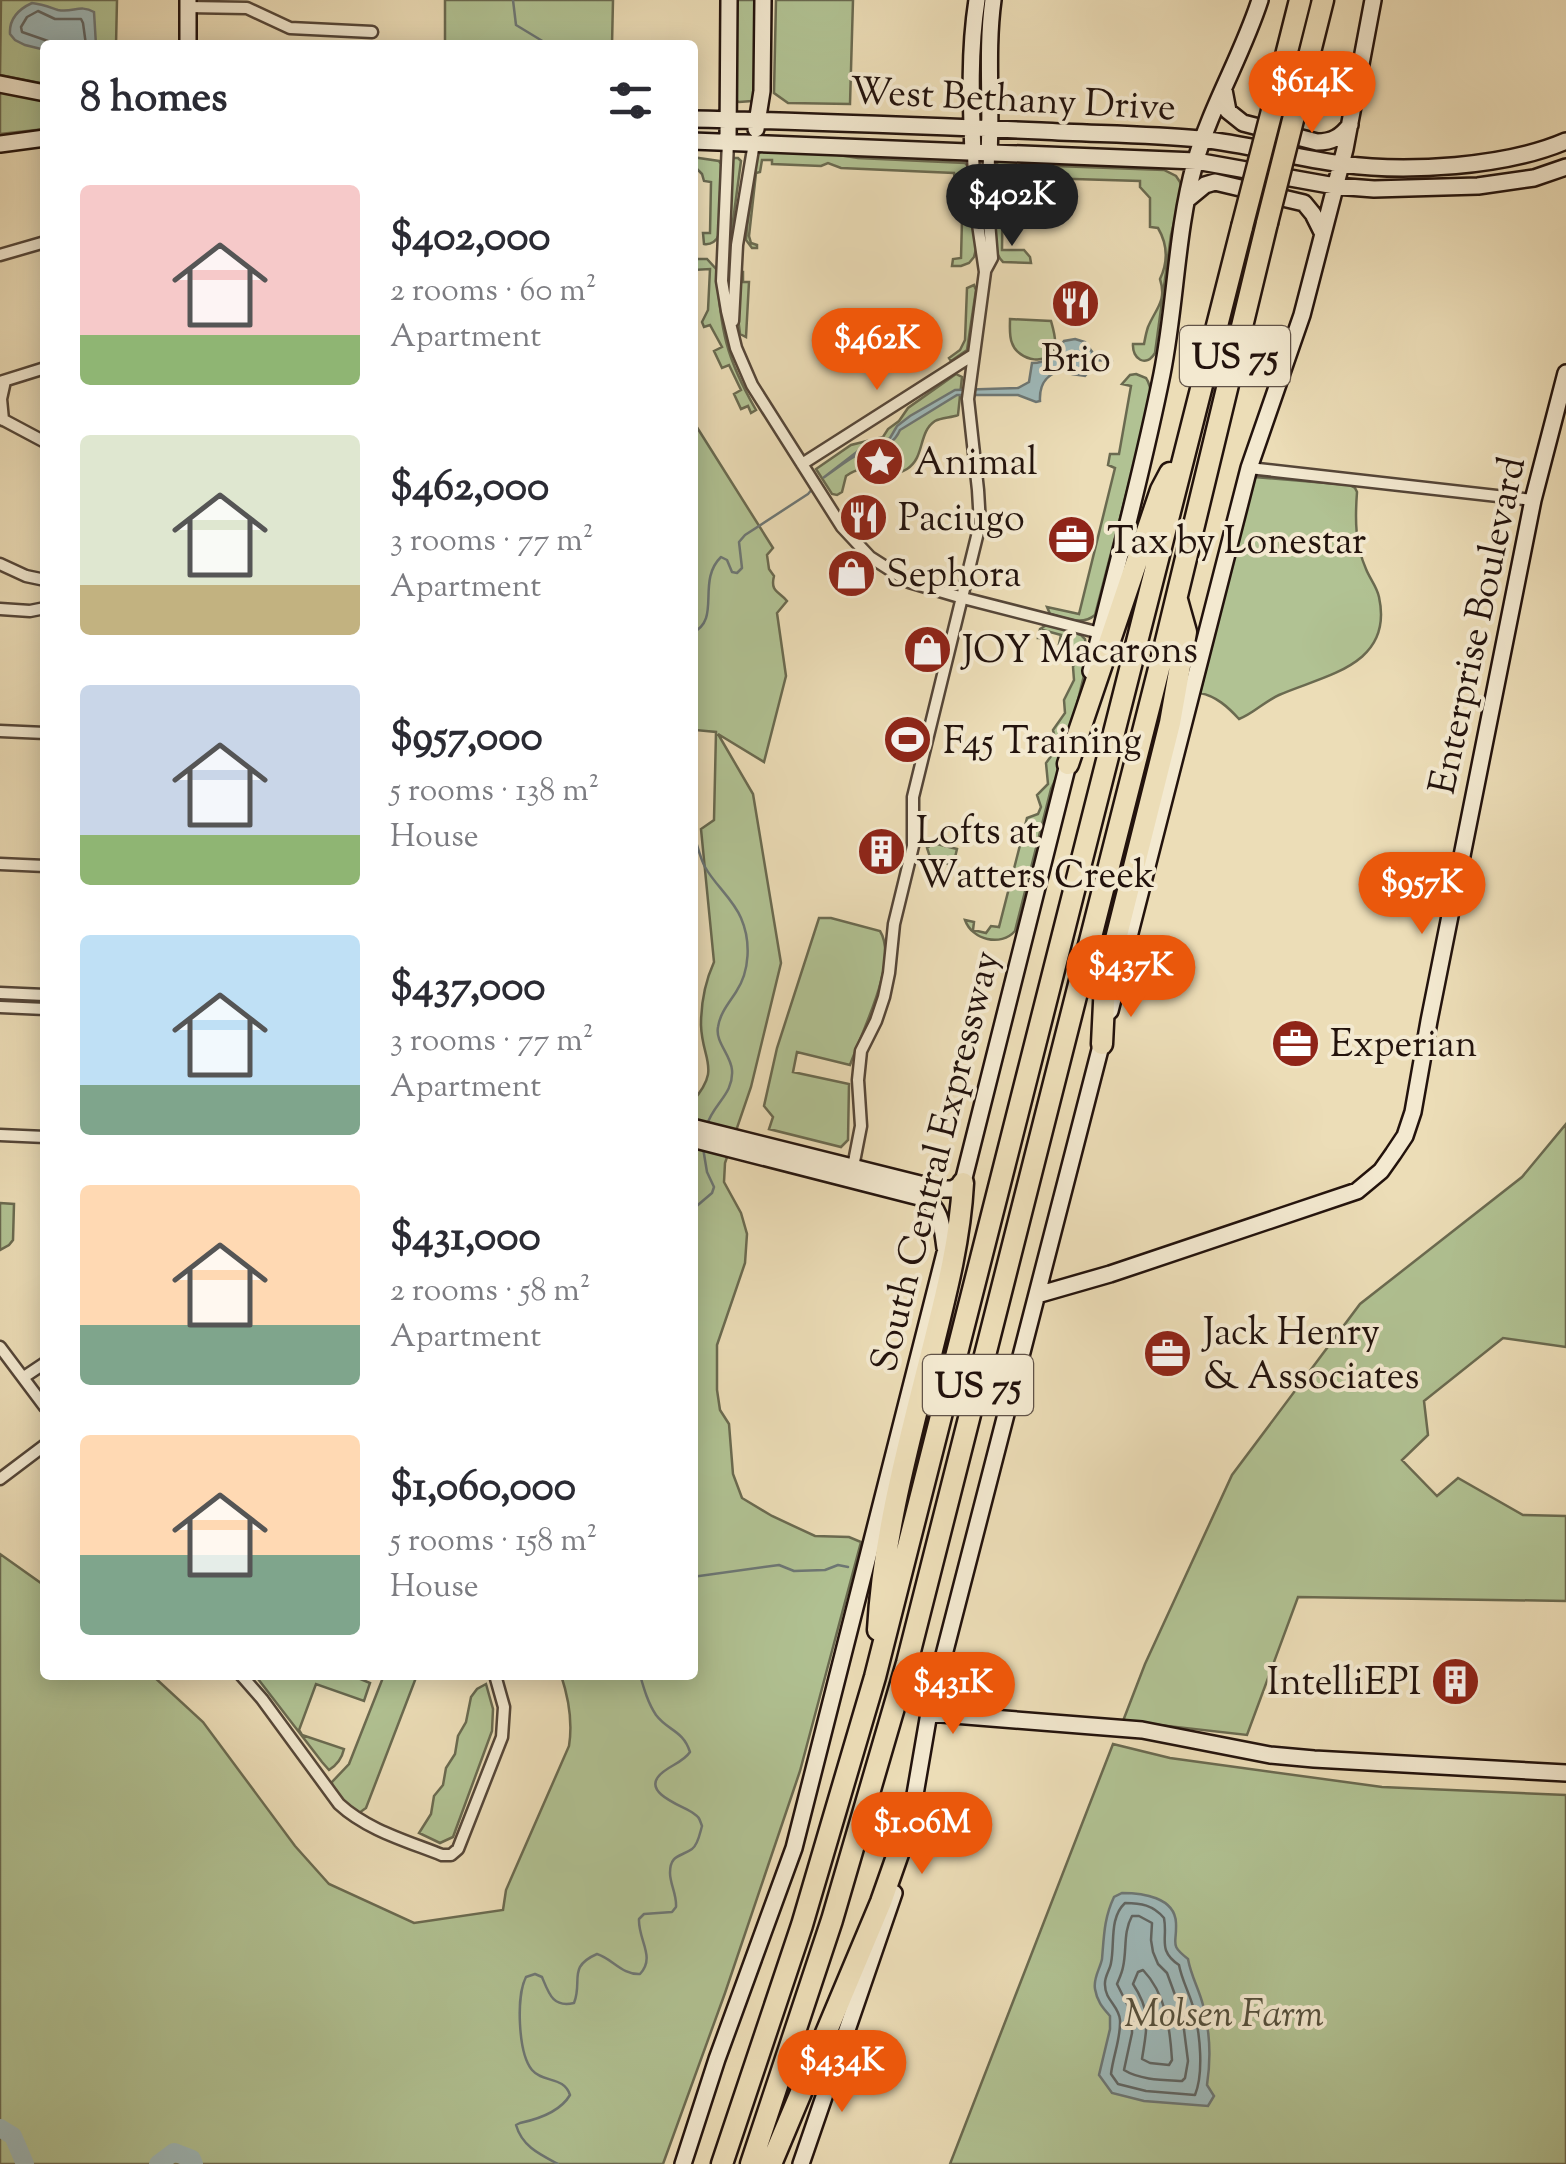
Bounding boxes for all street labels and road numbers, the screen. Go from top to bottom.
street label: West Bethany Drive [848,66,1177,137]
road number: US 75 [1180,326,1290,386]
street label: Enterprise Boulevard [1418,452,1542,799]
street label: South Central Expressway [859,946,1016,1378]
road number: US 75 [923,1355,1033,1415]

